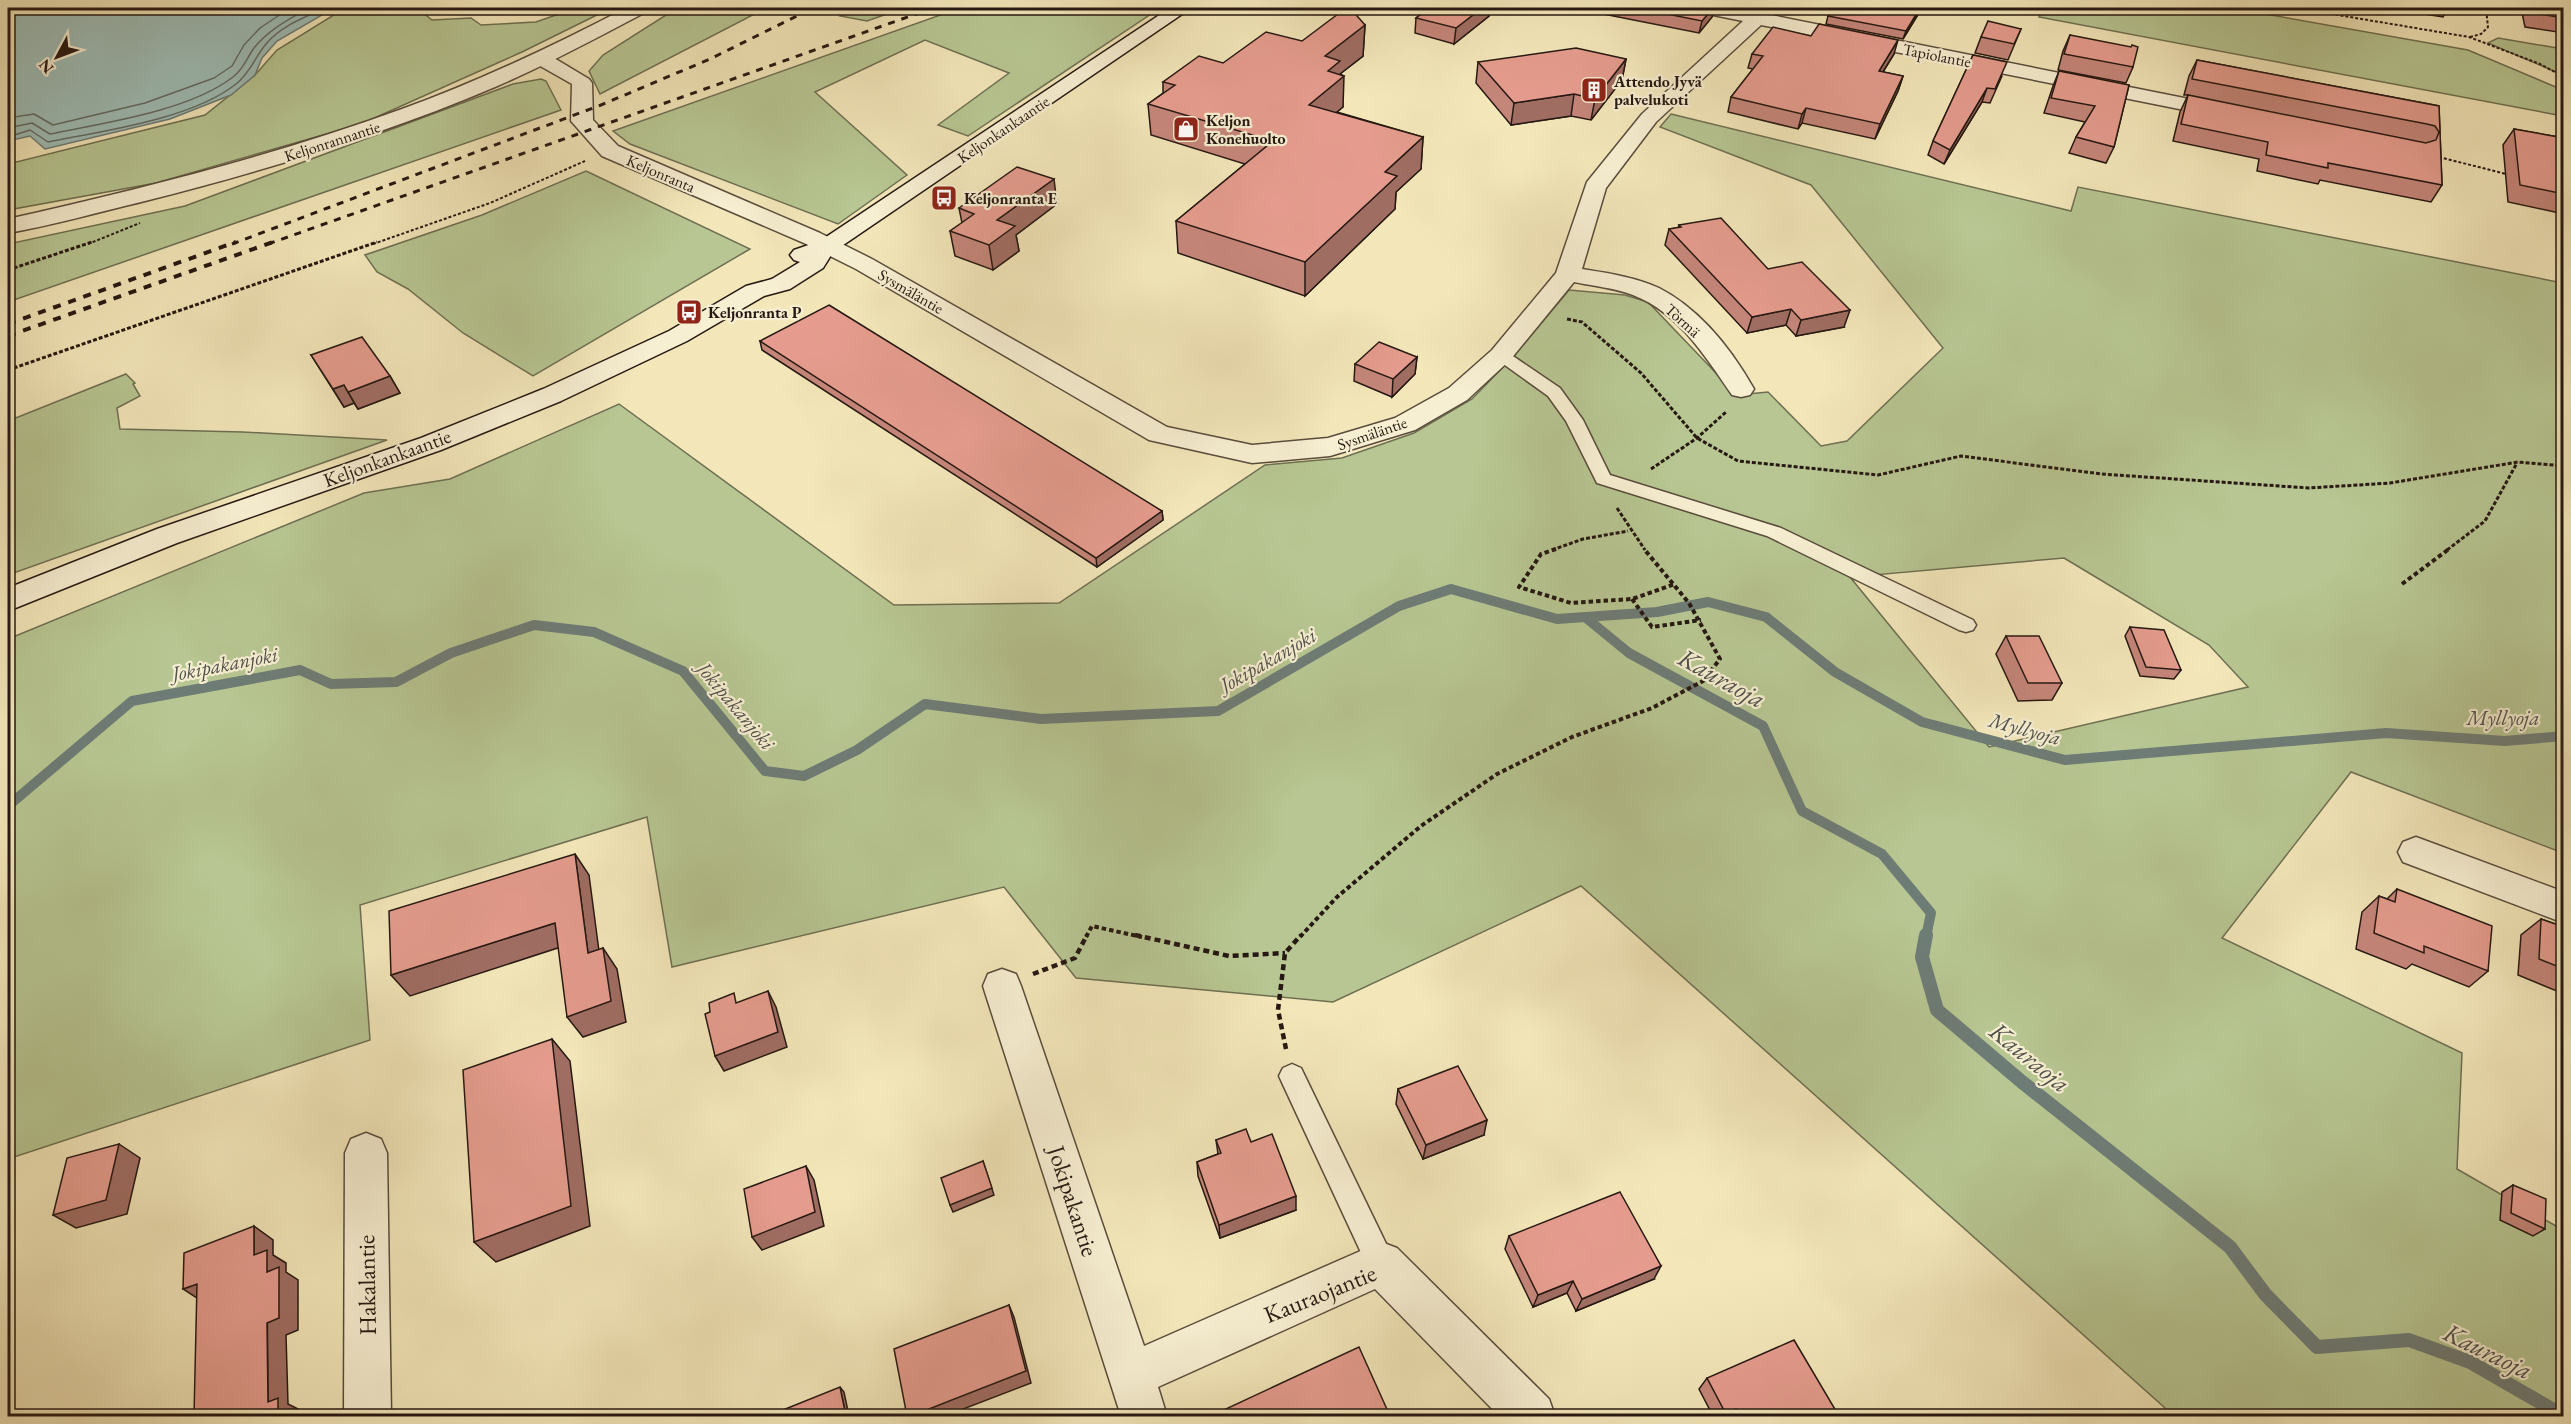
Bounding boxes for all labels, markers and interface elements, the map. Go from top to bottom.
north arrow [27,27,87,87]
street label: Tapiolantie [1901,39,1973,72]
text: N [34,55,58,78]
place label: Attendo Jyvä palvelukoti [1613,71,1703,110]
building icon: Attendo Jyvä palvelukoti [1579,75,1609,105]
street label: Keljonkankaantie [953,91,1054,168]
place label: Keljon Konehuolto [1206,110,1286,149]
shop icon: Keljon Konehuolto [1171,114,1201,144]
street label: Keljonrannantie [282,116,383,167]
street label: Keljonranta [623,150,699,198]
bus stop icon: Keljonranta E [929,183,959,213]
place label: Keljonranta E [964,188,1057,209]
street label: Sysmäläntie [874,264,947,319]
bus stop icon: Keljonranta P [674,297,704,327]
street label: Törmä [1660,299,1705,342]
place label: Keljonranta P [708,302,802,323]
street label: Sysmäläntie [1335,412,1410,455]
street label: Keljonkankaantie [320,423,455,493]
water label: Jokipakanjoki [1211,621,1322,700]
water label: Jokipakanjoki [166,640,281,688]
water label: Kauraoja [1672,640,1772,716]
water label: Jokipakanjoki [689,653,782,756]
water label: Myllyoja [2464,704,2540,731]
water label: Myllyoja [1984,705,2064,751]
water label: Kauraoja [1982,1013,2077,1100]
street label: Jokipakantie [1040,1140,1106,1260]
street label: Hakalantie [350,1234,383,1336]
street label: Kauraojantie [1259,1257,1381,1330]
water label: Kauraoja [2437,1315,2538,1387]

